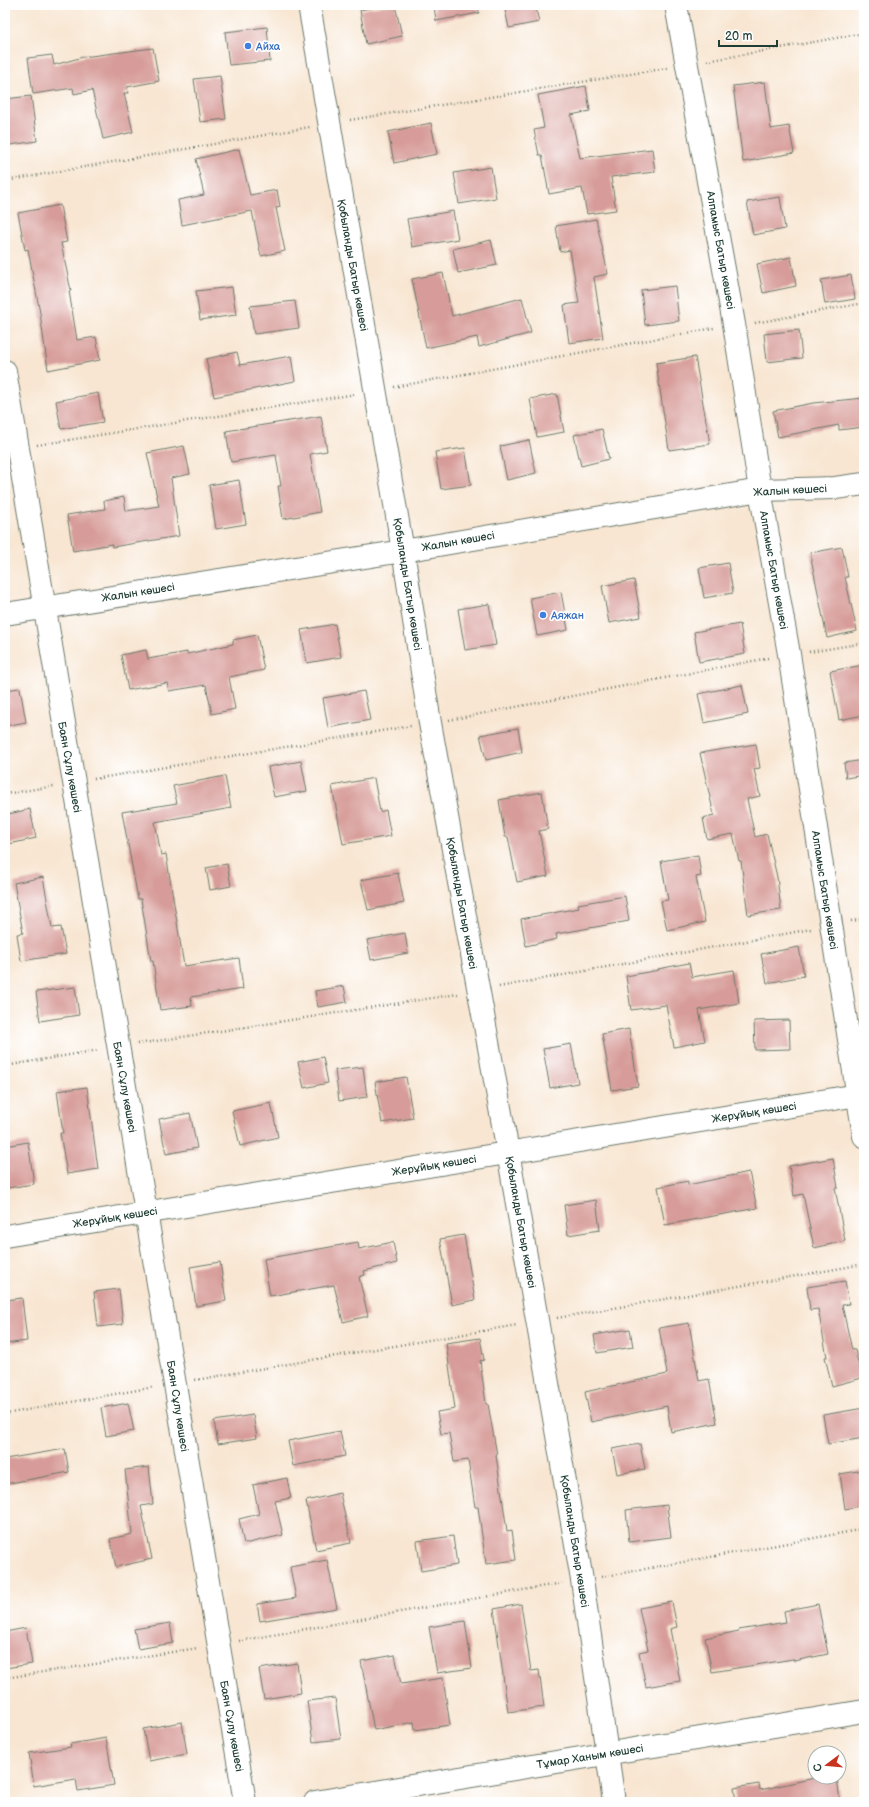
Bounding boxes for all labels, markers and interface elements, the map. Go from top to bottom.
scale bar [719,22,777,48]
text: 20 m [725,29,752,44]
place label: Айха [255,40,281,53]
marker: Айха [243,41,253,51]
street label: Алпамыс Батыр көшесі [704,189,737,310]
street label: Қобыланды Батыр көшесі [334,198,371,332]
street label: Жалын көшесі [753,482,827,499]
street label: Алпамыс Батыр көшесі [757,509,790,630]
street label: Қобыланды Батыр көшесі [391,517,424,651]
street label: Жалын көшесі [421,529,496,554]
street label: Жалын көшесі [101,580,176,605]
place label: Аяжан [550,609,584,622]
marker: Аяжан [538,610,548,620]
street label: Баян Сұлу көшесі [55,720,84,814]
street label: Алпамыс Батыр көшесі [809,829,840,950]
street label: Қобыланды Батыр көшесі [443,836,480,970]
street label: Баян Сұлу көшесі [110,1040,139,1134]
street label: Жерұйық көшесі [711,1099,797,1126]
street label: Жерұйық көшесі [391,1152,477,1179]
street label: Қобыланды Батыр көшесі [502,1155,539,1289]
street label: Жерұйық көшесі [72,1204,158,1231]
street label: Баян Сұлу көшесі [164,1359,191,1453]
street label: Қобыланды Батыр көшесі [558,1474,591,1608]
street label: Баян Сұлу көшесі [217,1679,246,1773]
street label: Тұмар Ханым көшесі [536,1742,644,1771]
north arrow [807,1745,847,1785]
text: С [810,1762,825,1773]

